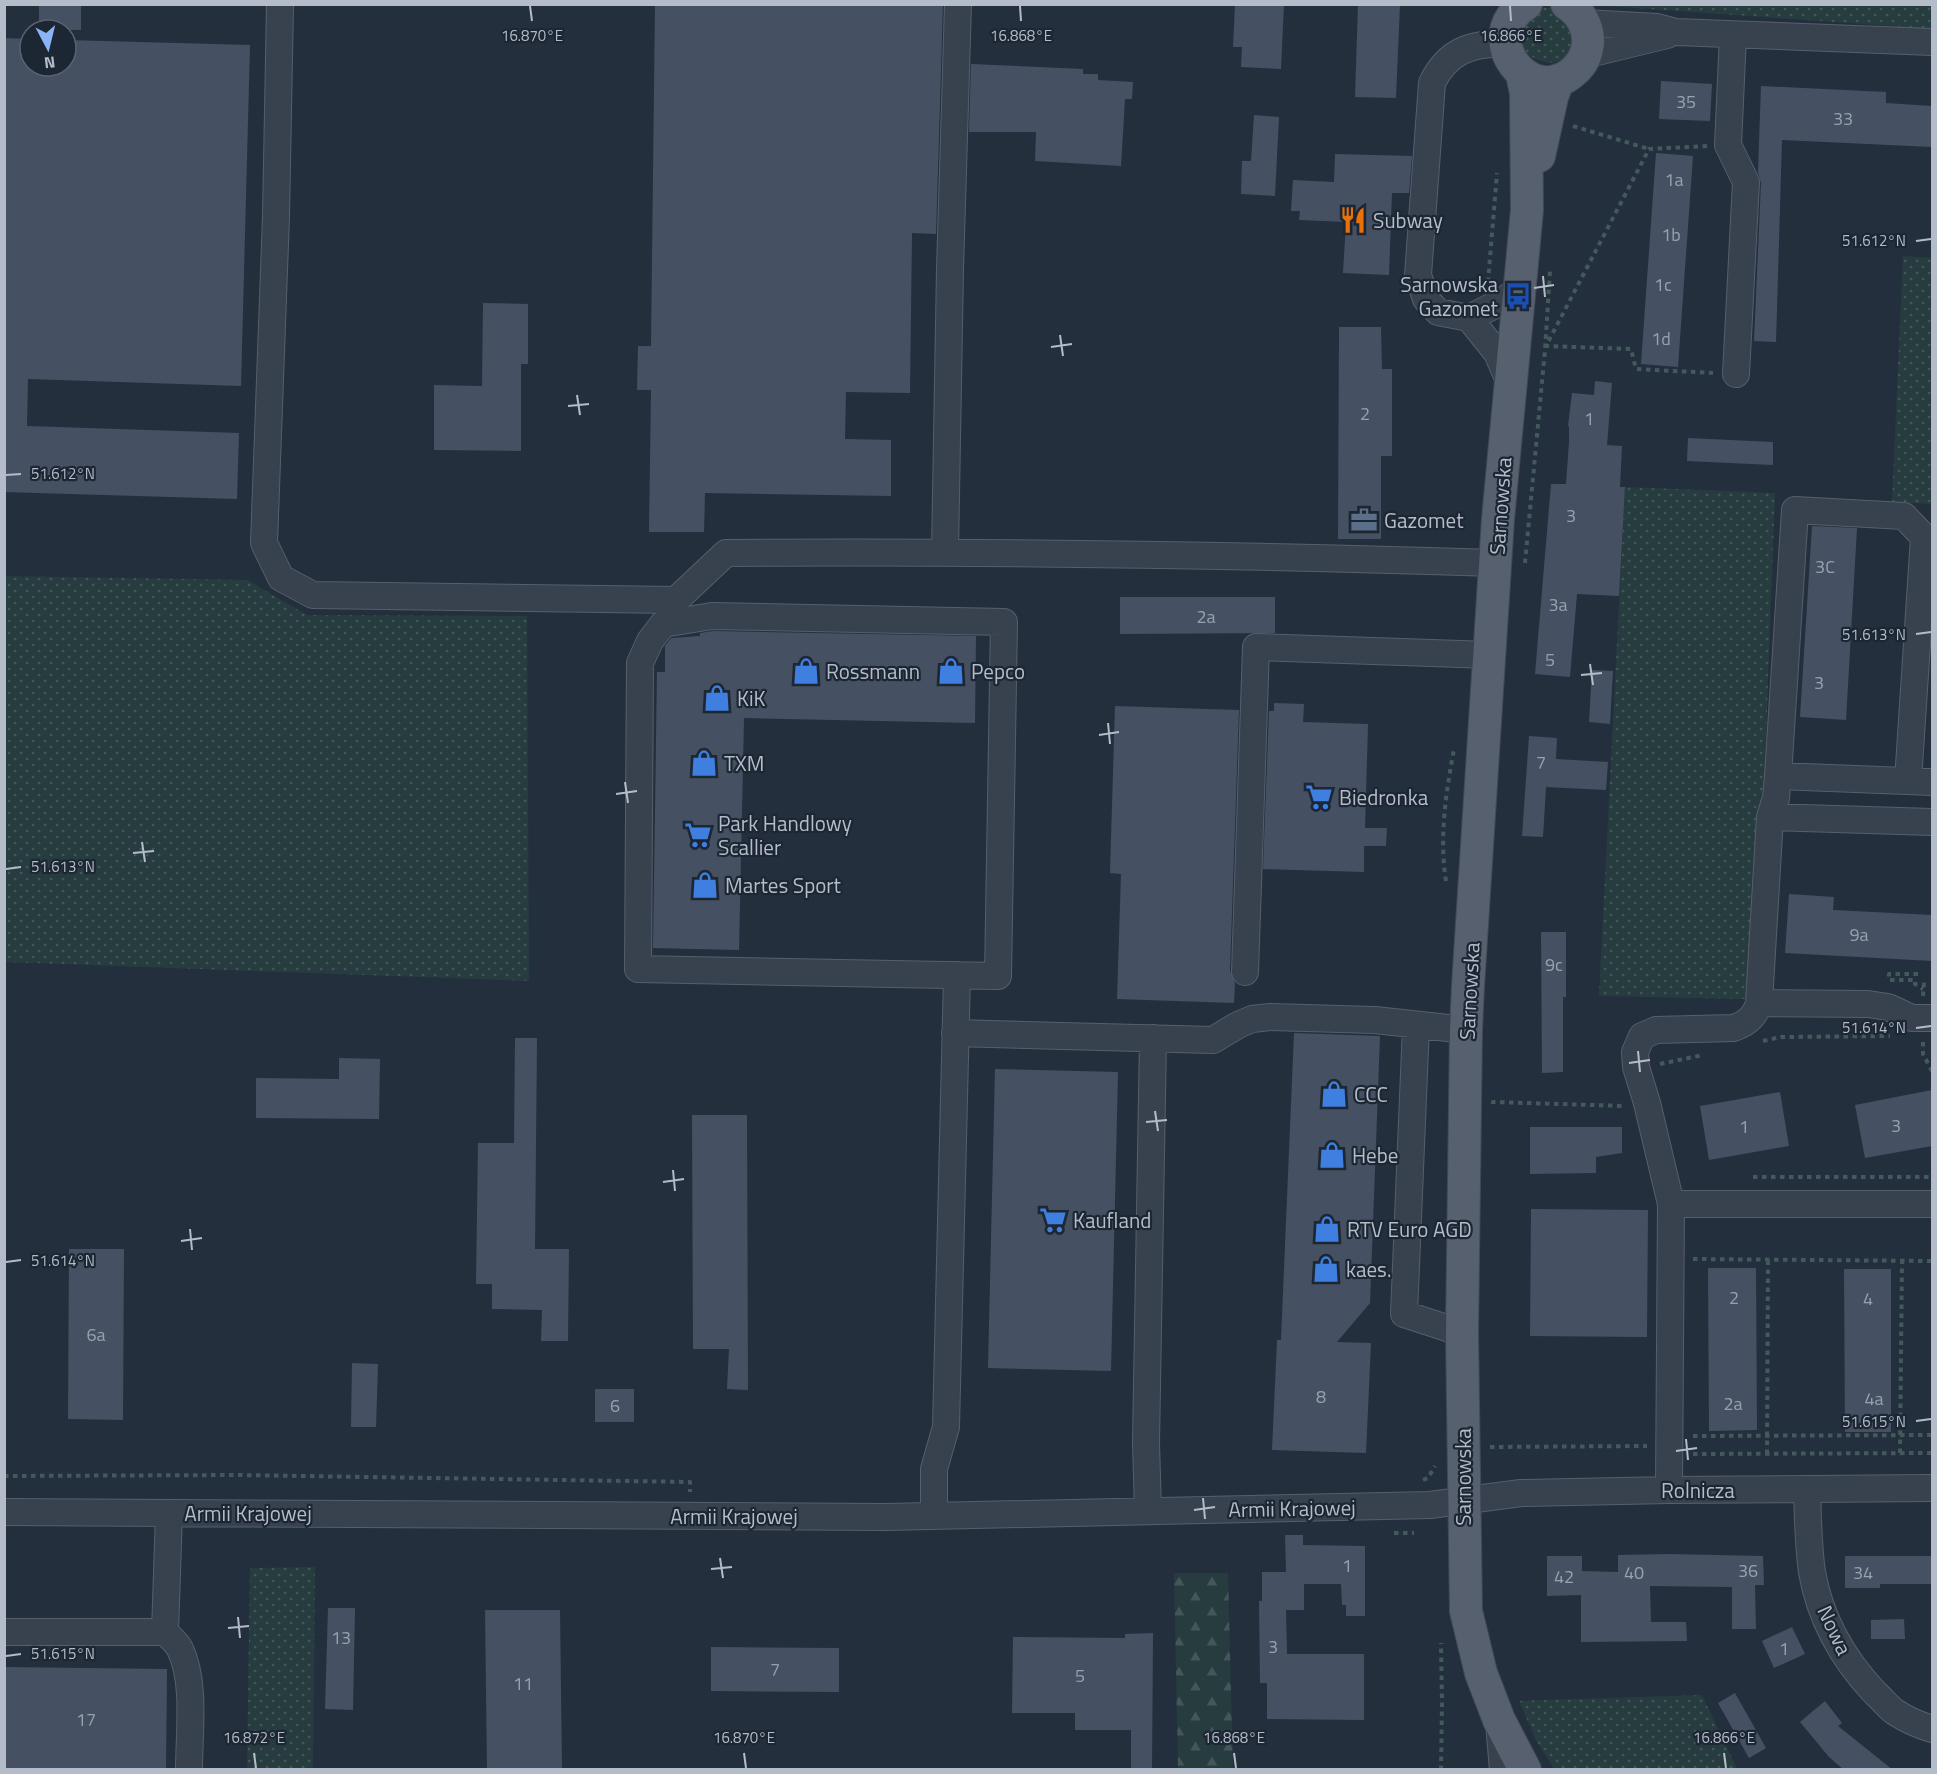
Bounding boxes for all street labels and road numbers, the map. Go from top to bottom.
street label: Sarnowska [1481,456,1519,556]
street label: Sarnowska [1450,941,1488,1041]
street label: Sarnowska [1447,1428,1479,1526]
street label: Rolnicza [1661,1474,1735,1506]
street label: Armii Krajowej [1228,1491,1356,1525]
street label: Armii Krajowej [184,1497,312,1529]
street label: Armii Krajowej [670,1500,798,1532]
street label: Nowa [1810,1600,1861,1661]

